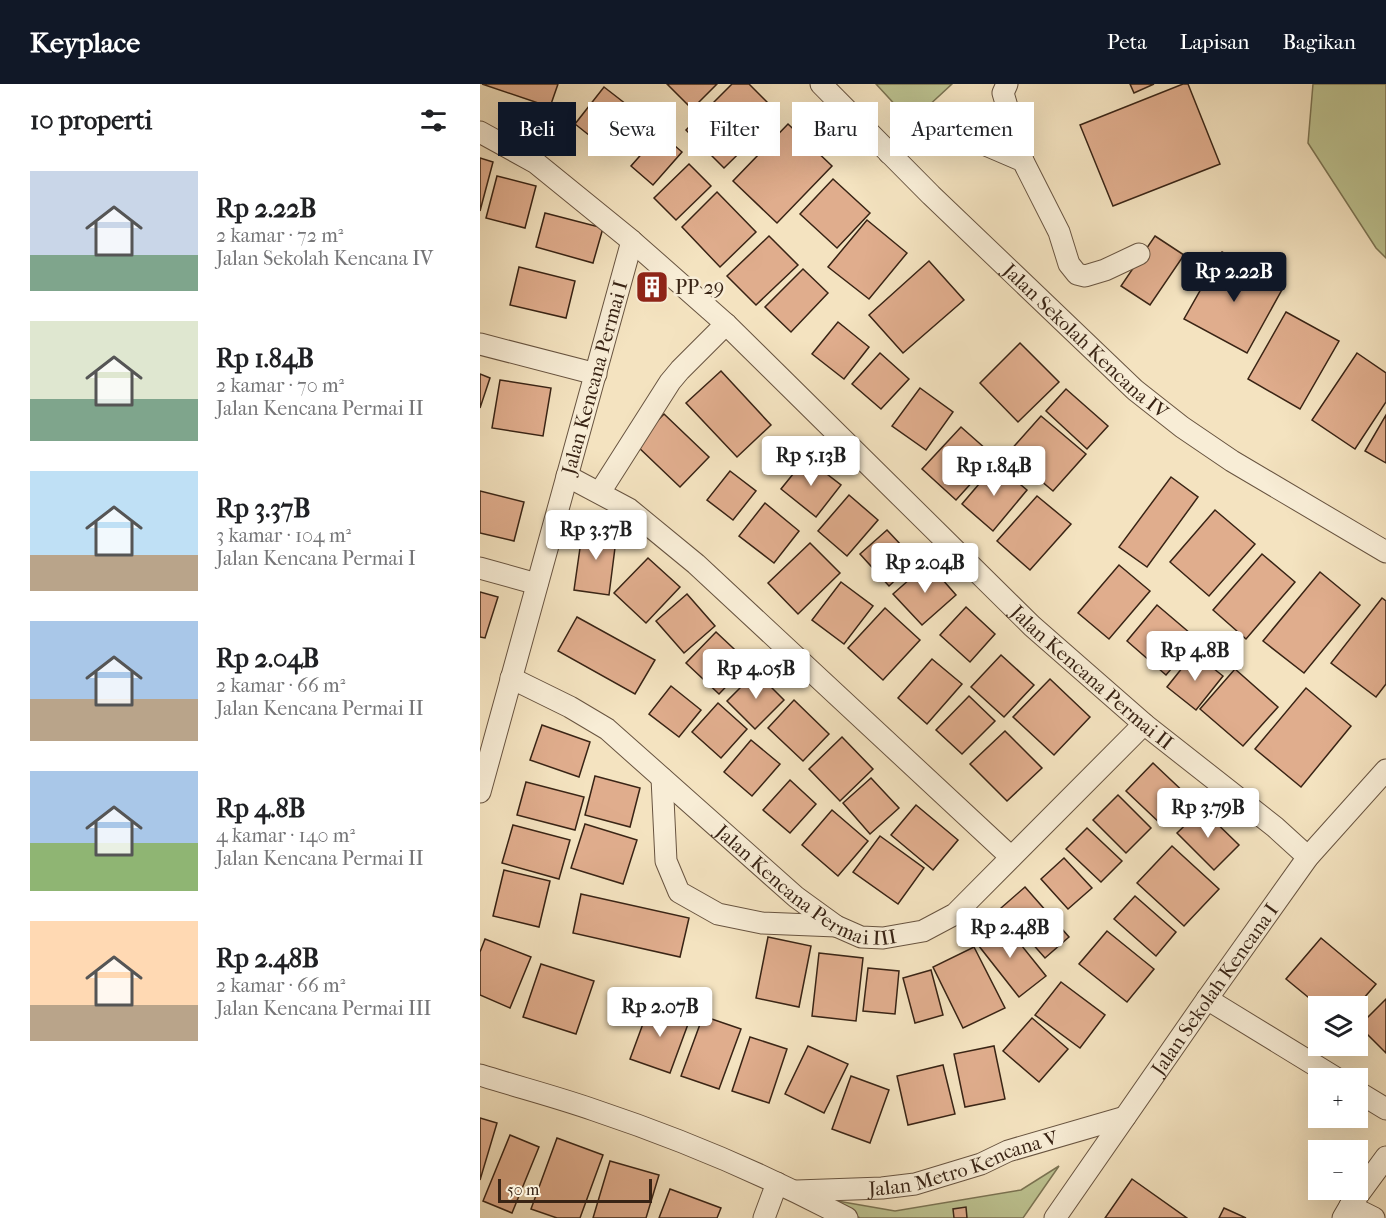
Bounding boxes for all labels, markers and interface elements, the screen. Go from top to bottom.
text: Keyplace [30,26,140,59]
text: Peta [1107,30,1147,54]
text: Lapisan [1180,30,1249,54]
text: Bagikan [1282,30,1356,54]
chip: Beli [498,102,576,156]
chip: Sewa [588,102,676,156]
chip: Filter [688,102,780,156]
chip: Baru [792,102,878,156]
chip: Apartemen [890,102,1034,156]
icon: filters [417,104,450,137]
text: 10 properti [30,105,152,136]
text: Rp 2.22B [216,193,317,224]
icon: home [78,195,150,267]
text: 2 kamar · 72 m² [216,224,343,247]
text: Jalan Sekolah Kencana IV [216,247,433,270]
pin: Rp 2.22B [1172,252,1296,303]
street label: Jalan Sekolah Kencana IV [997,257,1174,424]
text: Rp 2.22B [1195,260,1273,283]
building icon: PP 29 [634,269,670,305]
place label: PP 29 [675,276,724,299]
street label: Jalan Kencana Permai I [556,278,632,479]
text: Rp 1.84B [216,343,314,374]
icon: home [78,345,150,417]
text: 2 kamar · 70 m² [216,374,344,397]
text: Jalan Kencana Permai II [216,397,424,420]
pin: Rp 5.13B [749,436,873,487]
text: Rp 5.13B [776,444,846,467]
pin: Rp 1.84B [932,446,1056,497]
text: Rp 1.84B [956,454,1032,477]
text: Rp 3.37B [216,493,310,524]
icon: home [78,495,150,567]
pin: Rp 3.37B [534,510,658,561]
text: Rp 3.37B [560,518,632,541]
text: 3 kamar · 104 m² [216,524,351,547]
pin: Rp 2.04B [863,543,987,594]
text: Jalan Kencana Permai I [216,547,416,570]
text: Rp 2.04B [885,551,965,574]
street label: Jalan Kencana Permai II [1005,599,1178,754]
pin: Rp 4.8B [1140,631,1250,682]
text: Rp 4.8B [1161,639,1229,662]
text: Rp 2.04B [216,643,319,674]
icon: home [78,645,150,717]
pin: Rp 4.05B [694,649,818,700]
text: Rp 4.05B [717,657,795,680]
text: 2 kamar · 66 m² [216,674,345,697]
text: Jalan Kencana Permai II [216,697,424,720]
pin: Rp 3.79B [1146,788,1270,839]
text: Rp 4.8B [216,793,306,824]
icon: home [78,795,150,867]
text: Rp 3.79B [1171,796,1245,819]
street label: Jalan Kencana Permai III [710,818,898,950]
text: 4 kamar · 140 m² [216,824,355,847]
text: Jalan Kencana Permai II [216,847,424,870]
street label: Jalan Sekolah Kencana I [1145,899,1283,1081]
pin: Rp 2.48B [948,908,1072,959]
text: Rp 2.48B [970,916,1050,939]
text: Rp 2.48B [216,943,319,974]
icon: home [78,945,150,1017]
text: 2 kamar · 66 m² [216,974,345,997]
pin: Rp 2.07B [598,987,722,1038]
text: Rp 2.07B [621,995,699,1018]
map controls [1308,996,1368,1200]
button: layers [1308,996,1368,1056]
text: Jalan Kencana Permai III [216,997,431,1020]
button: + [1308,1068,1368,1128]
street label: Jalan Metro Kencana V [866,1125,1061,1200]
button: − [1308,1140,1368,1200]
scale bar [498,1176,652,1204]
text: 50 m [507,1180,539,1199]

